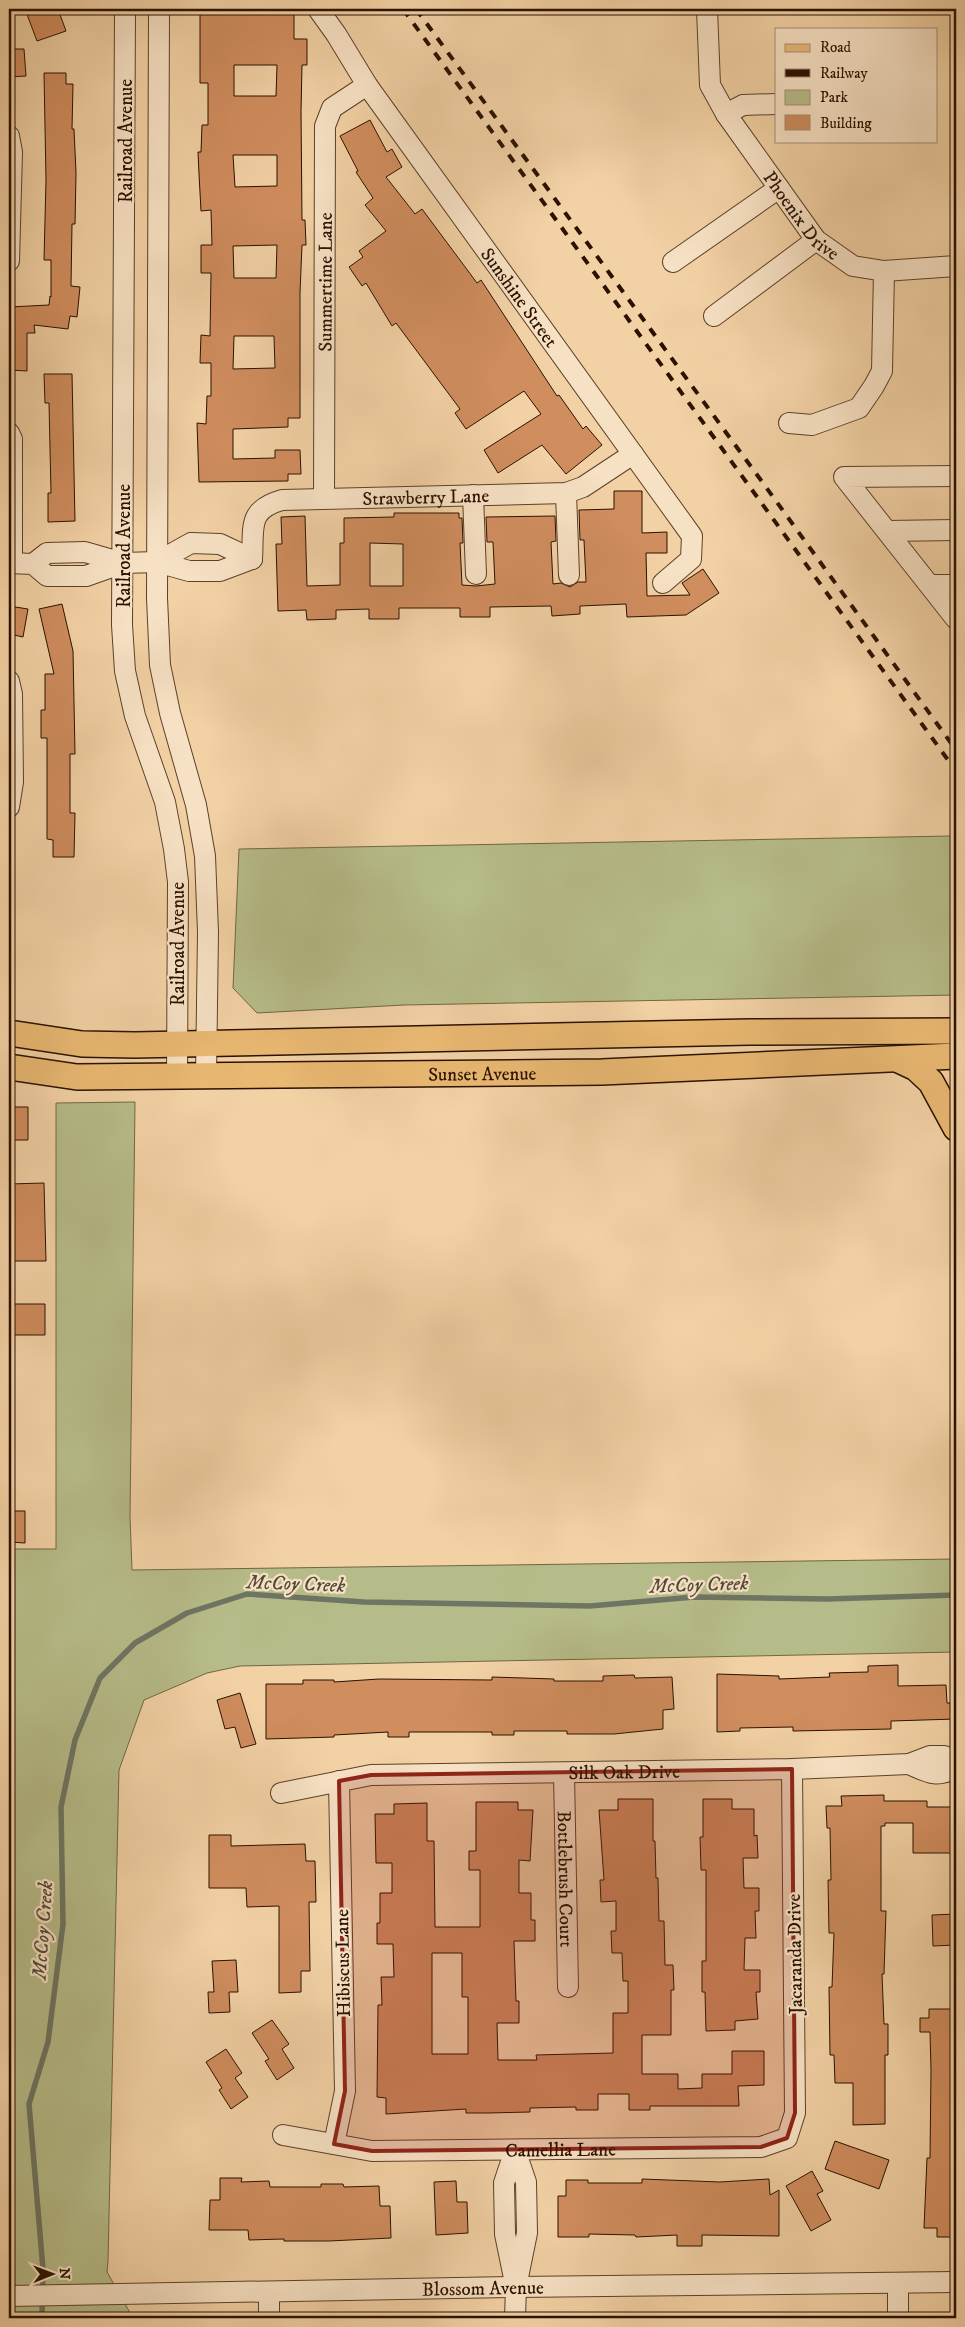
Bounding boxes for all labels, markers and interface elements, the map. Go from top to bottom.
legend [775,28,938,142]
text: Road [820,38,852,57]
text: Railway [820,64,868,83]
street label: Railroad Avenue [115,79,138,203]
text: Park [820,88,849,107]
text: Building [820,114,872,133]
street label: Phoenix Drive [758,167,843,266]
street label: Summertime Lane [314,212,338,352]
street label: Sunshine Street [475,244,562,352]
street label: Railroad Avenue [113,484,136,608]
street label: Strawberry Lane [362,485,490,511]
street label: Railroad Avenue [167,882,190,1006]
street label: Sunset Avenue [428,1063,537,1087]
water label: McCoy Creek [244,1570,346,1599]
water label: McCoy Creek [647,1571,749,1600]
street label: Silk Oak Drive [568,1761,680,1785]
street label: Bottlebrush Court [552,1810,577,1948]
water label: McCoy Creek [27,1879,59,1982]
street label: Jacaranda Drive [783,1893,808,2016]
street label: Hibiscus Lane [331,1909,356,2017]
street label: Camellia Lane [505,2138,616,2163]
north arrow [28,2250,78,2300]
text: N [55,2268,73,2280]
street label: Blossom Avenue [422,2277,544,2302]

